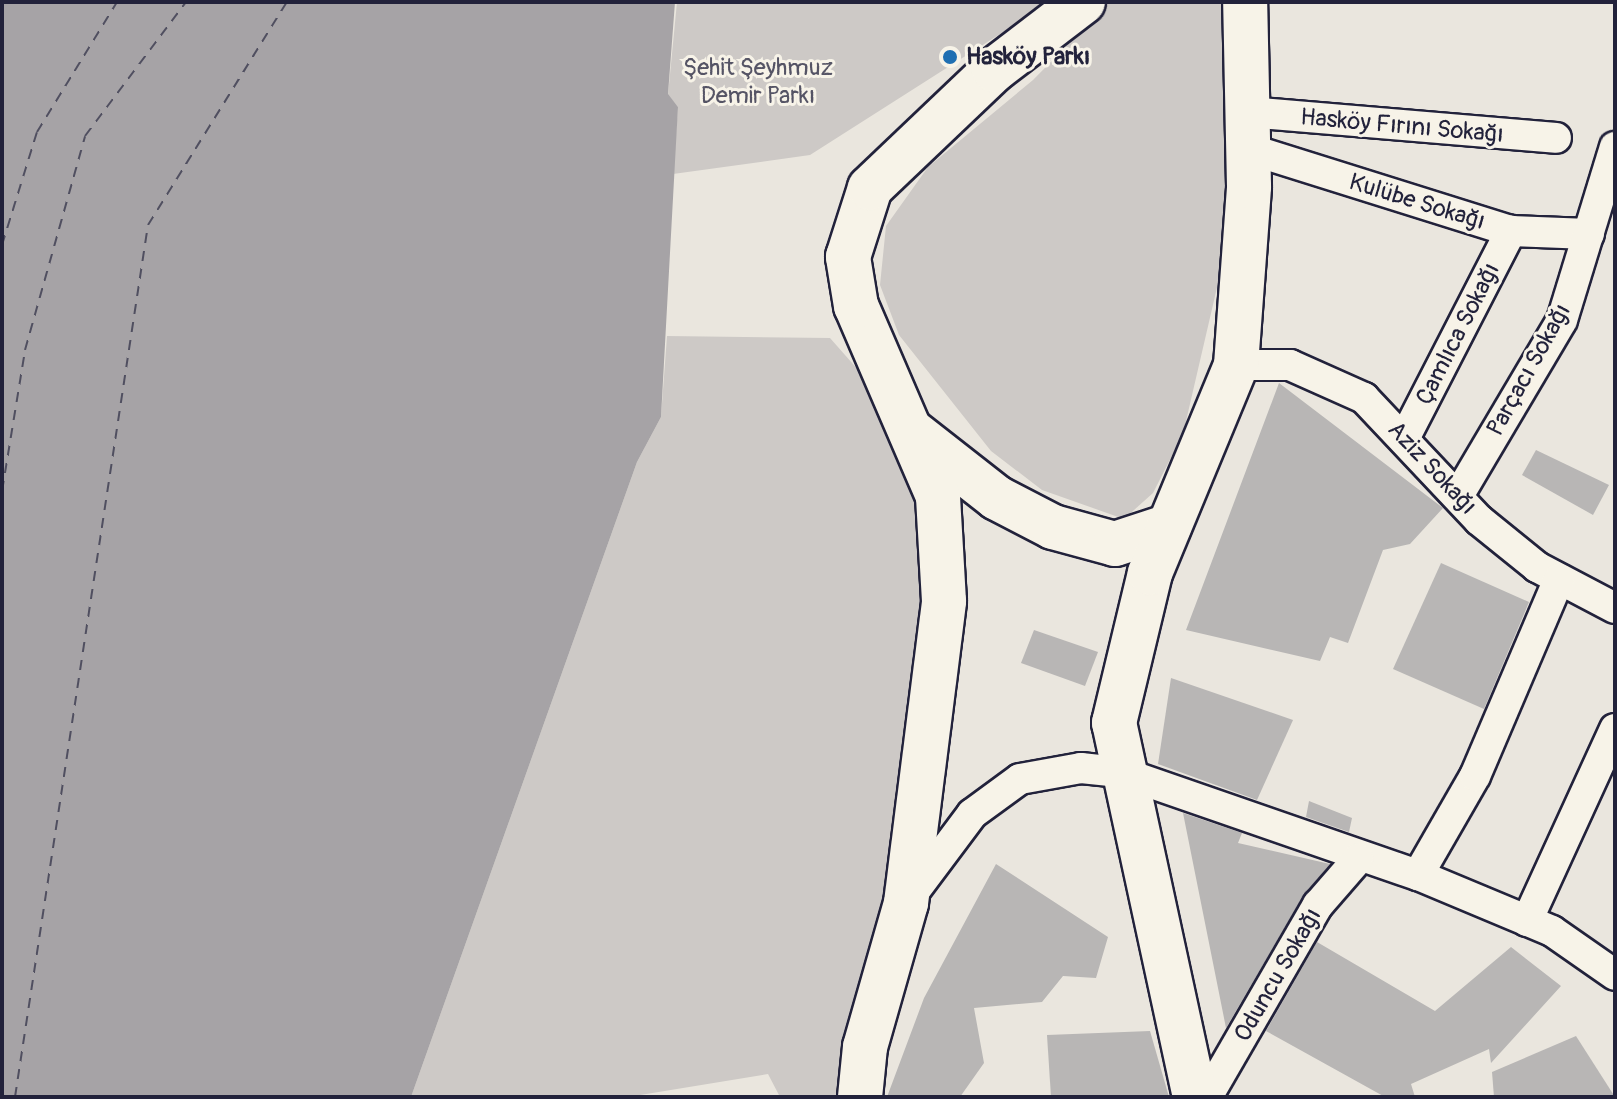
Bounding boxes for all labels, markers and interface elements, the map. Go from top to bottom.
place label: Hasköy Parkı [966,43,1090,71]
marker: Hasköy Parkı [941,48,959,66]
park label: Şehit Şeyhmuz Demir Parkı [683,54,833,110]
street label: Hasköy Fırını Sokağı [1299,103,1505,149]
street label: Kulübe Sokağı [1346,168,1488,236]
street label: Çamlıca Sokağı [1410,258,1506,410]
street label: Parçacı Sokağı [1481,299,1577,441]
street label: Aziz Sokağı [1382,415,1482,521]
street label: Oduncu Sokağı [1228,903,1328,1047]

